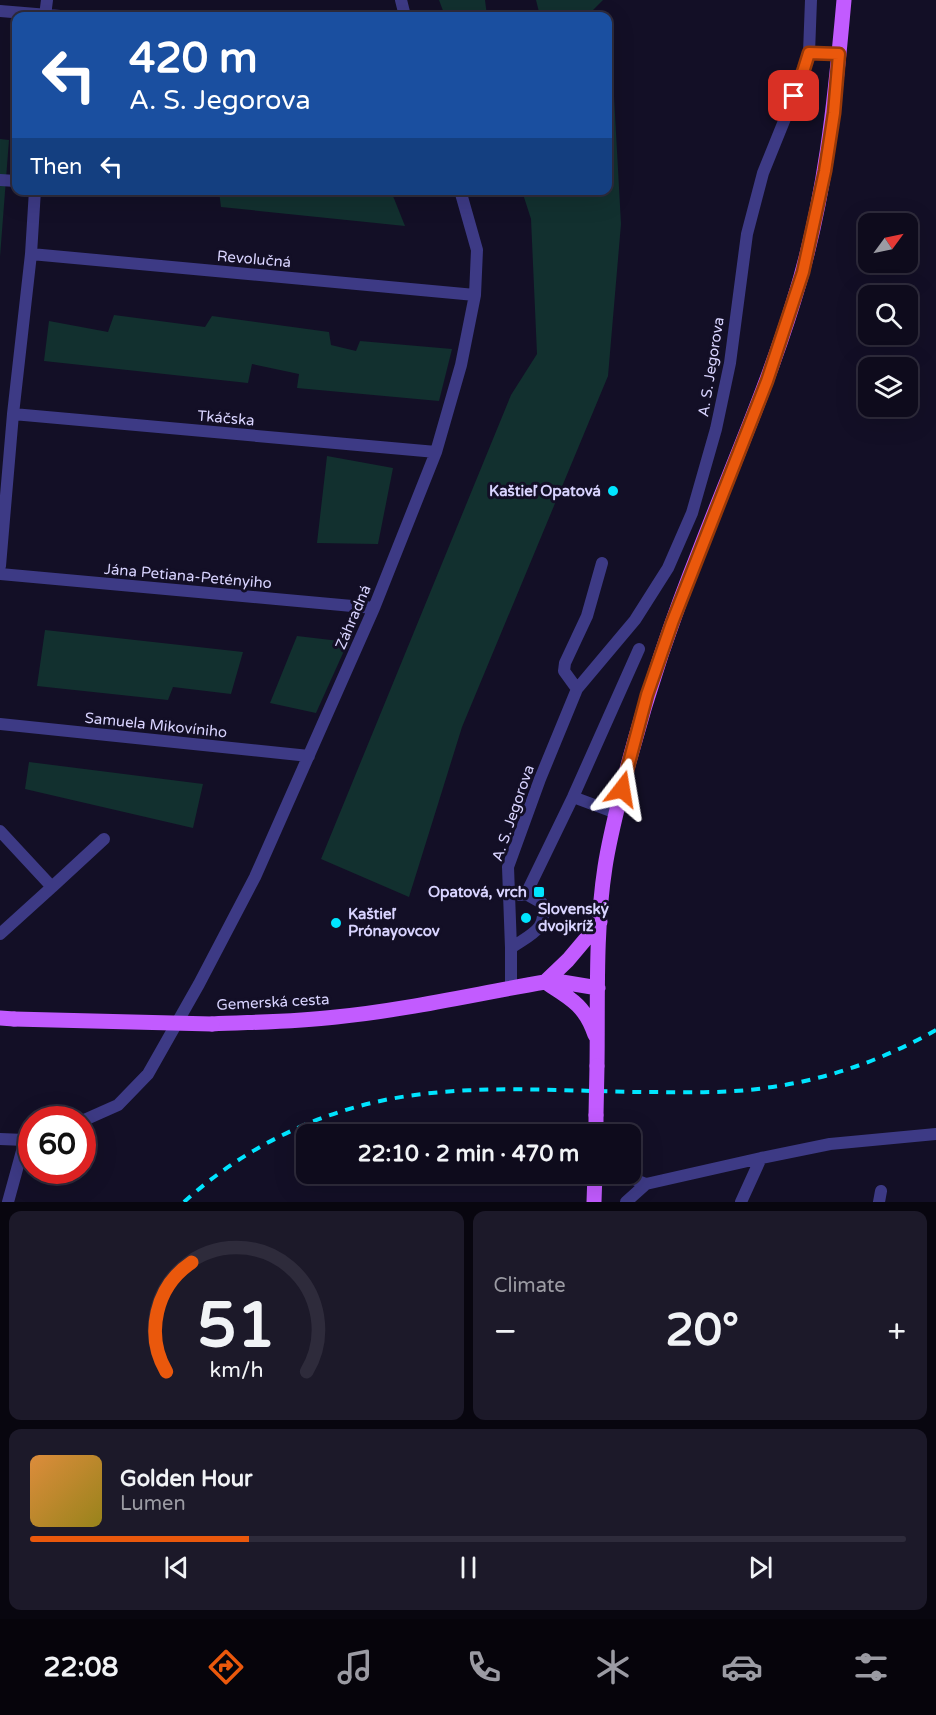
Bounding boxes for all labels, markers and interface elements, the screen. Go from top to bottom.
text: 420 m [129,33,258,84]
icon: left [30,36,108,114]
pin [768,70,819,121]
icon: arrive [777,79,810,112]
text: A. S. Jegorova [129,84,311,117]
icon: left [95,150,128,183]
text: Then [30,154,83,180]
north arrow [858,213,918,273]
map controls [858,213,918,417]
street label: Revolučná [216,247,292,271]
button: search [858,285,918,345]
street label: A. S. Jegorova [694,316,728,418]
button: layers [858,357,918,417]
street label: Tkáčska [197,407,255,429]
place label: Kaštieľ Opatová [489,482,601,501]
marker: Kaštieľ Opatová [606,484,620,498]
street label: Jána Petiana-Petényiho [103,560,273,592]
street label: Záhradná [331,582,375,652]
street label: Samuela Mikovíniho [84,709,228,741]
position arrow [590,757,654,821]
street label: A. S. Jegorova [488,762,538,864]
place label: Opatová, vrch [428,883,527,902]
marker: Opatová, vrch [532,885,546,899]
place label: Slovenský dvojkríž [538,900,609,936]
place label: Kaštieľ Prónayovcov [348,905,440,941]
marker: Slovenský dvojkríž [519,911,533,925]
marker: Kaštieľ Prónayovcov [329,916,343,930]
street label: Gemerská cesta [216,990,330,1014]
speed limit sign: 60 [18,1106,96,1184]
text: 22:10 · 2 min · 470 m [358,1141,579,1167]
text: Climate [494,1274,566,1298]
text: 51 [197,1289,275,1364]
text: 20° [665,1304,739,1358]
text: − [494,1312,517,1351]
text: + [887,1312,906,1351]
text: km/h [209,1358,263,1384]
text: Golden Hour [120,1466,252,1492]
text: Lumen [120,1492,186,1516]
icon: previous [160,1551,193,1584]
icon: pause [452,1551,485,1584]
icon: next [744,1551,777,1584]
icon: directions [205,1646,247,1688]
icon: music [334,1646,376,1688]
icon: phone [463,1646,505,1688]
icon: climate [592,1646,634,1688]
icon: car [721,1646,763,1688]
icon: filters [850,1646,892,1688]
text: 22:08 [44,1651,118,1684]

